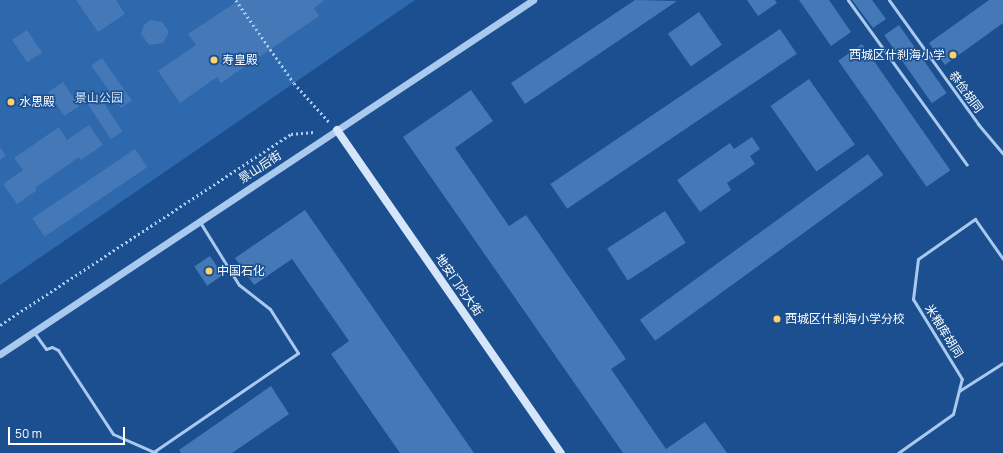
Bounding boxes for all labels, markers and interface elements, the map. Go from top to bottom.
place label: 西城区什刹海小学 [849,48,945,62]
marker: 西城区什刹海小学 [948,50,958,60]
place label: 寿皇殿 [222,53,258,67]
marker: 寿皇殿 [209,55,219,65]
street label: 恭俭胡同 [946,68,986,116]
park label: 景山公园 [75,91,123,105]
place label: 水思殿 [19,95,55,109]
marker: 水思殿 [6,97,16,107]
street label: 景山后街 [236,148,284,186]
street label: 地安门内大街 [432,251,486,319]
place label: 中国石化 [217,264,265,278]
marker: 中国石化 [204,266,214,276]
street label: 米粮库胡同 [922,302,966,360]
place label: 西城区什刹海小学分校 [785,312,905,326]
marker: 西城区什刹海小学分校 [772,314,782,324]
scale bar [10,419,127,445]
text: 50 m [15,425,42,442]

